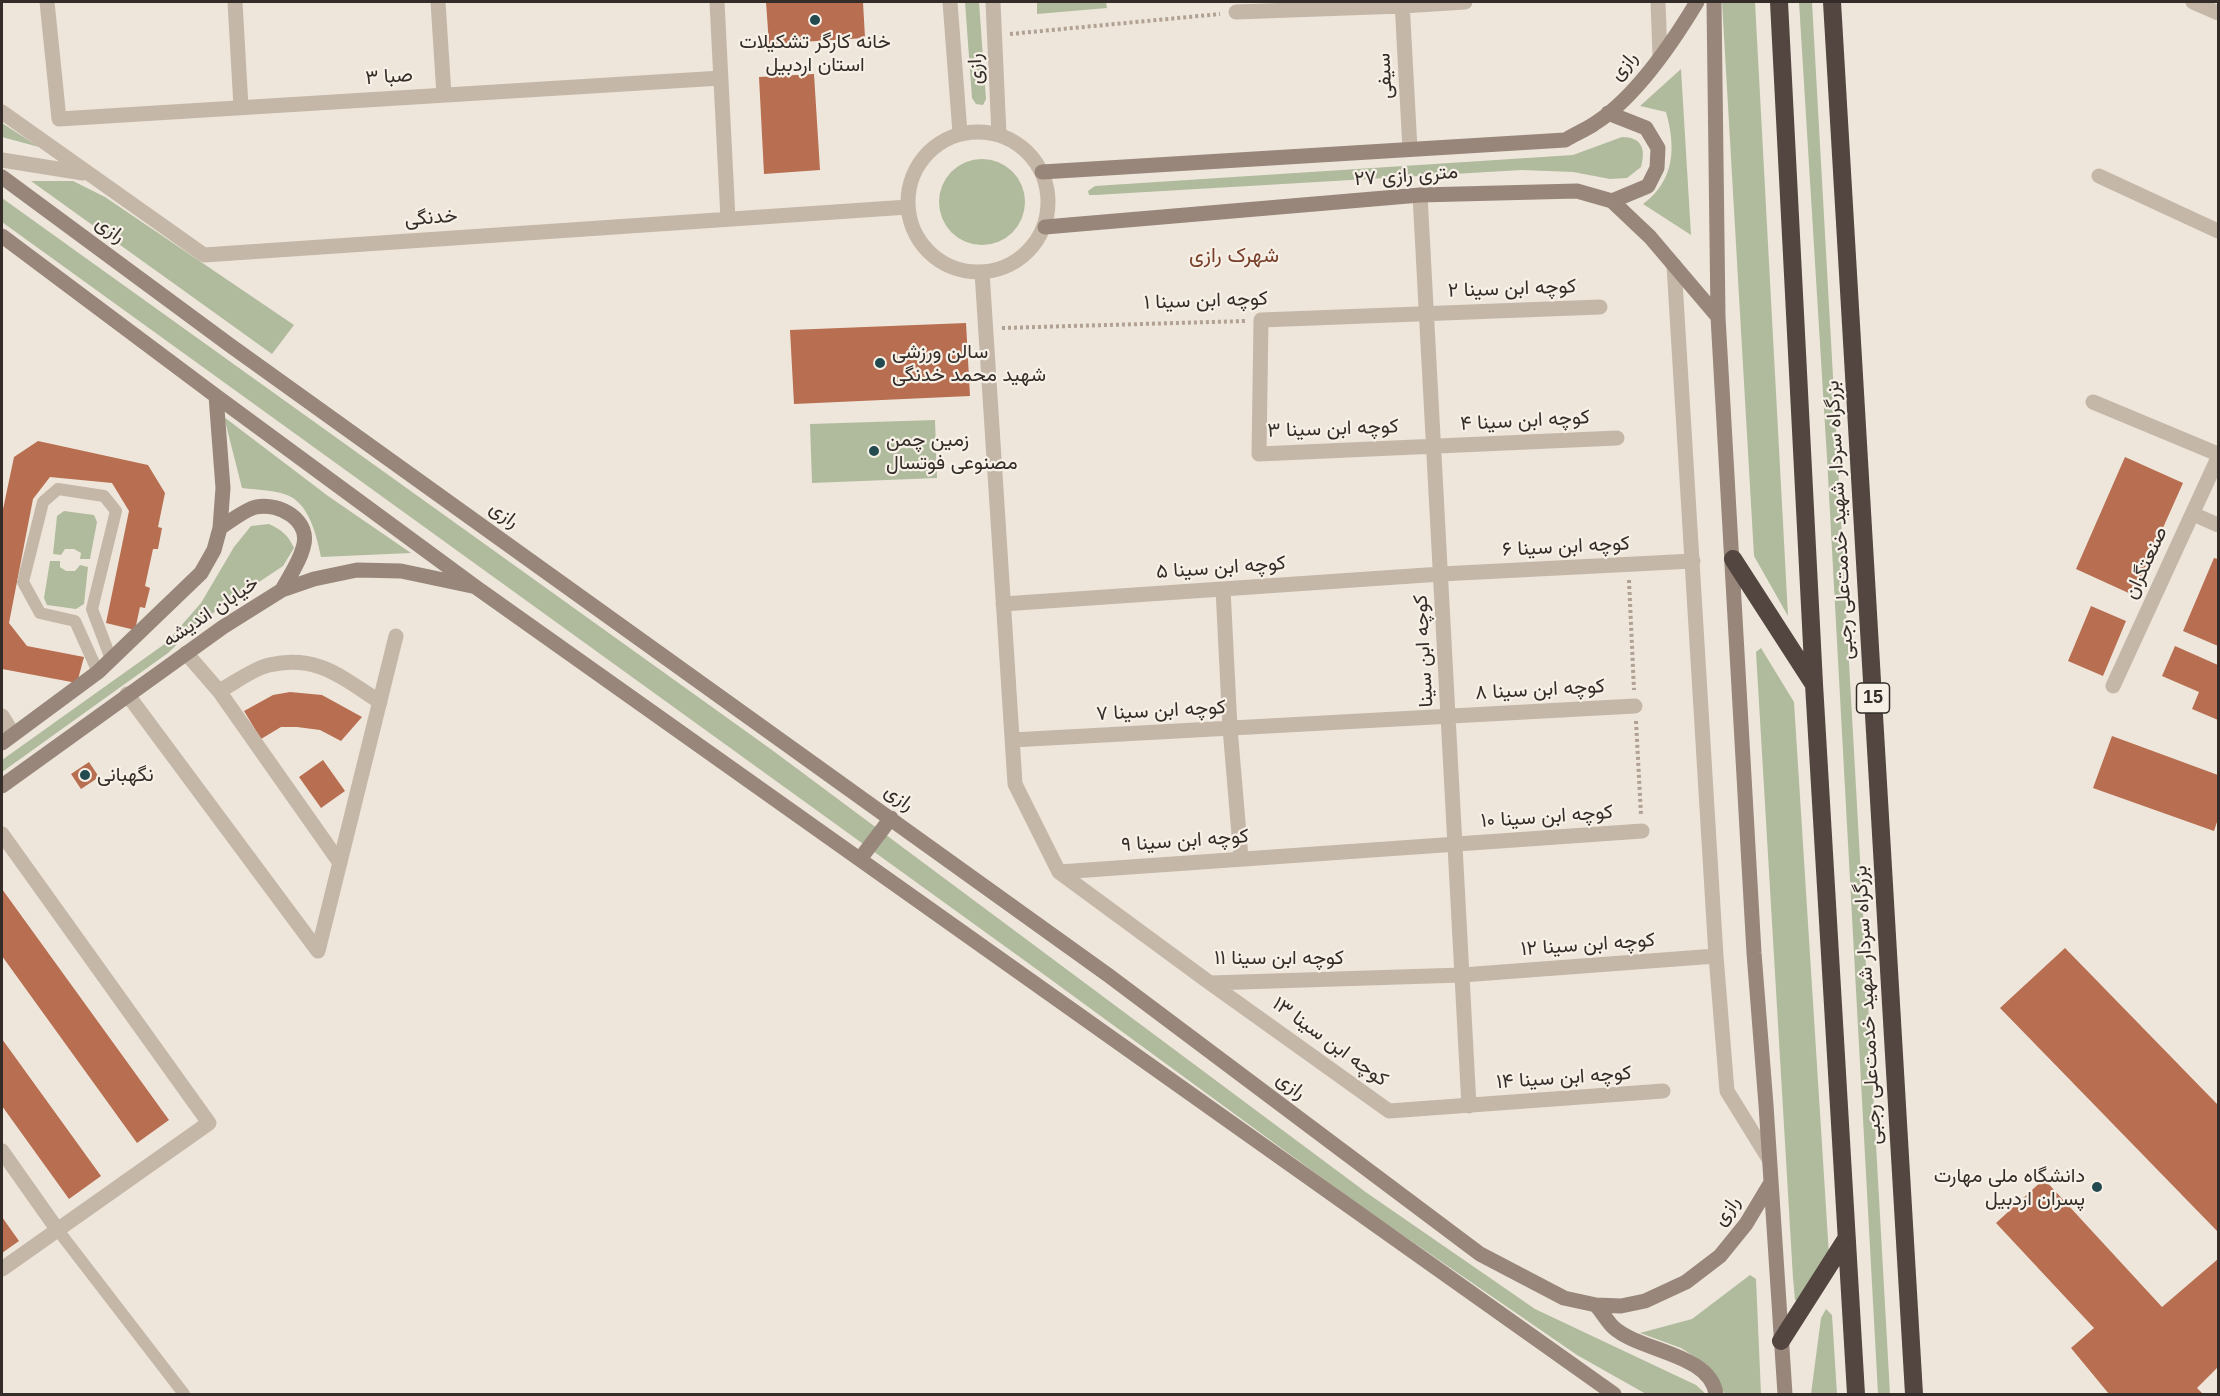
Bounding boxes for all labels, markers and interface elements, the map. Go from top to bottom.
marker: خانه کارگر تشکیلات استان اردبیل [808,13,822,27]
place label: خانه کارگر تشکیلات استان اردبیل [739,30,891,77]
street label: رازی [1605,46,1643,86]
street label: سیفی [1372,52,1398,100]
street label: رازی [963,53,989,85]
street label: صبا ۳ [364,63,414,91]
street label: ۲۷ متری رازی [1353,160,1459,192]
street label: خدنگی [404,204,458,232]
street label: رازی [90,211,130,249]
district label: شهرک رازی [1189,243,1279,269]
street label: کوچه ابن سینا ۲ [1447,275,1577,303]
street label: کوچه ابن سینا ۱ [1144,287,1268,315]
place label: سالن ورزشی شهید محمد خدنگی [892,340,1046,387]
marker: سالن ورزشی شهید محمد خدنگی [873,356,887,370]
street label: بزرگراه سردار شهید خدمت‌علی رجبی [1821,380,1859,660]
street label: کوچه ابن سینا ۴ [1460,406,1590,436]
street label: کوچه ابن سینا ۳ [1267,415,1399,443]
place label: زمین چمن مصنوعی فوتسال [886,428,1018,475]
marker: زمین چمن مصنوعی فوتسال [867,444,881,458]
street label: رازی [484,496,524,534]
street label: صنعتگران [2119,523,2173,603]
street label: کوچه ابن سینا ۶ [1502,532,1630,562]
street label: کوچه ابن سینا ۵ [1155,551,1287,585]
street label: خیابان اندیشه [158,571,264,653]
street label: کوچه ابن سینا [1409,594,1439,708]
street label: کوچه ابن سینا ۸ [1474,675,1606,705]
road number: 15 [1856,683,1890,713]
street label: کوچه ابن سینا ۷ [1095,696,1227,726]
place label: نگهبانی [97,763,154,787]
marker: نگهبانی [78,768,92,782]
street label: رازی [879,779,919,817]
street label: کوچه ابن سینا ۱۰ [1480,800,1614,834]
street label: کوچه ابن سینا ۹ [1120,825,1250,857]
street label: بزرگراه سردار شهید خدمت‌علی رجبی [1849,865,1887,1145]
street label: کوچه ابن سینا ۱۲ [1520,928,1656,962]
street label: کوچه ابن سینا ۱۱ [1214,946,1344,970]
street label: کوچه ابن سینا ۱۳ [1267,992,1393,1092]
street label: کوچه ابن سینا ۱۴ [1496,1061,1632,1095]
street label: رازی [1271,1067,1311,1105]
place label: دانشگاه ملی مهارت پسران اردبیل [1934,1164,2085,1211]
marker: دانشگاه ملی مهارت پسران اردبیل [2090,1180,2104,1194]
street label: رازی [1708,1191,1746,1231]

